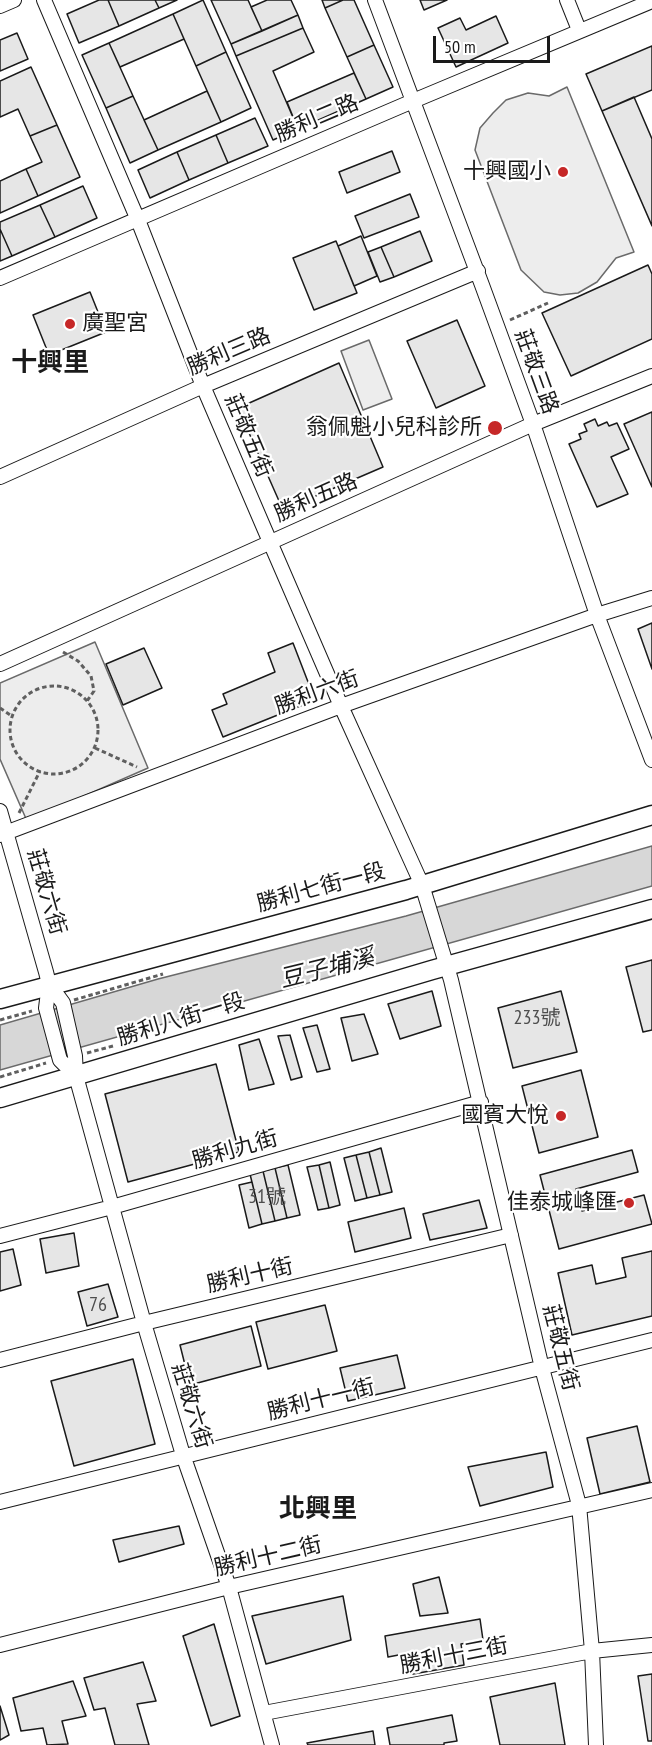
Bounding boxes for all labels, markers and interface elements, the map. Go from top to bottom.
scale bar [436,24,553,62]
text: 50 m [444,35,476,58]
street label: 勝利二路 [271,90,363,148]
place label: 十興國小 [463,159,551,185]
marker: 十興國小 [556,165,570,179]
place label: 廣聖宮 [82,311,148,337]
marker: 廣聖宮 [63,317,77,331]
street label: 勝利三路 [183,323,275,381]
street label: 莊敬三路 [509,326,563,418]
district label: 十興里 [11,348,89,380]
street label: 莊敬五街 [219,390,277,482]
place label: 翁佩魁小兒科診所 [306,415,482,441]
marker: 翁佩魁小兒科診所 [486,419,504,437]
street label: 勝利五路 [270,468,362,528]
street label: 勝利六街 [271,666,363,720]
street label: 莊敬六街 [21,846,71,938]
street label: 勝利七街一段 [254,858,388,918]
water label: 豆子埔溪 [277,943,377,995]
street label: 勝利八街一段 [114,988,248,1052]
house number: 233號 [514,1006,560,1030]
place label: 國賓大悅 [461,1103,549,1129]
marker: 國賓大悅 [554,1109,568,1123]
street label: 勝利九街 [189,1125,281,1175]
house number: 31號 [248,1185,286,1209]
place label: 佳泰城峰匯 [507,1190,617,1216]
marker: 佳泰城峰匯 [622,1196,636,1210]
street label: 勝利十街 [204,1253,296,1299]
house number: 76 [89,1293,107,1317]
street label: 莊敬五街 [537,1302,583,1394]
street label: 莊敬六街 [166,1360,216,1452]
street label: 勝利十一街 [264,1374,378,1426]
district label: 北興里 [279,1494,357,1526]
street label: 勝利十二街 [211,1532,325,1582]
street label: 勝利十三街 [397,1633,511,1679]

